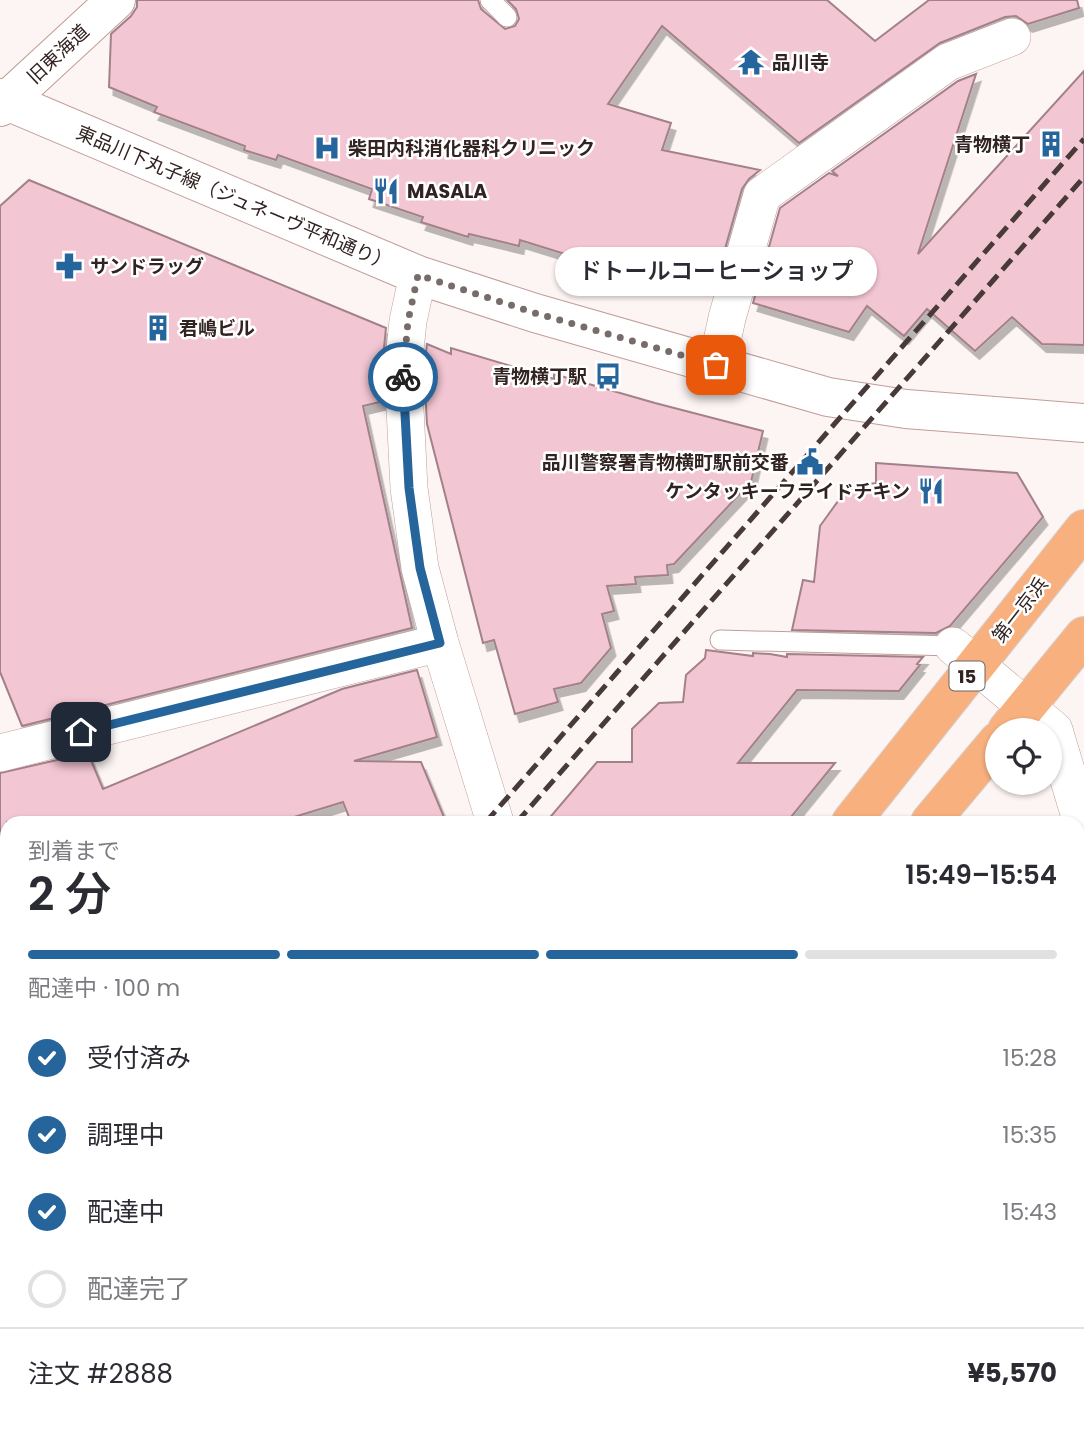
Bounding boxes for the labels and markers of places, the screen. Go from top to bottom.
temple icon: 品川寺 [736,47,766,77]
place label: 品川寺 [772,49,829,76]
building icon: 青物横丁 [1036,129,1066,159]
place label: 青物横丁 [954,131,1030,158]
hospital icon: 柴田内科消化器科クリニック [312,133,342,163]
place label: 柴田内科消化器科クリニック [348,135,595,162]
restaurant icon: MASALA [371,176,401,206]
place label: MASALA [407,178,487,205]
callout: ドトールコーヒーショップ [555,246,877,295]
pharmacy icon: サンドラッグ [54,251,84,281]
place label: サンドラッグ [90,253,204,280]
building icon: 君嶋ビル [143,313,173,343]
place label: 君嶋ビル [179,315,255,342]
pin [686,335,746,395]
bus stop icon: 青物横丁駅 [593,361,623,391]
place label: 青物横丁駅 [492,363,587,390]
public building icon: 品川警察署青物横町駅前交番 [795,447,825,477]
place label: 品川警察署青物横町駅前交番 [542,449,789,476]
restaurant icon: ケンタッキーフライドチキン [916,476,946,506]
place label: ケンタッキーフライドチキン [665,478,910,505]
pin [51,702,111,762]

